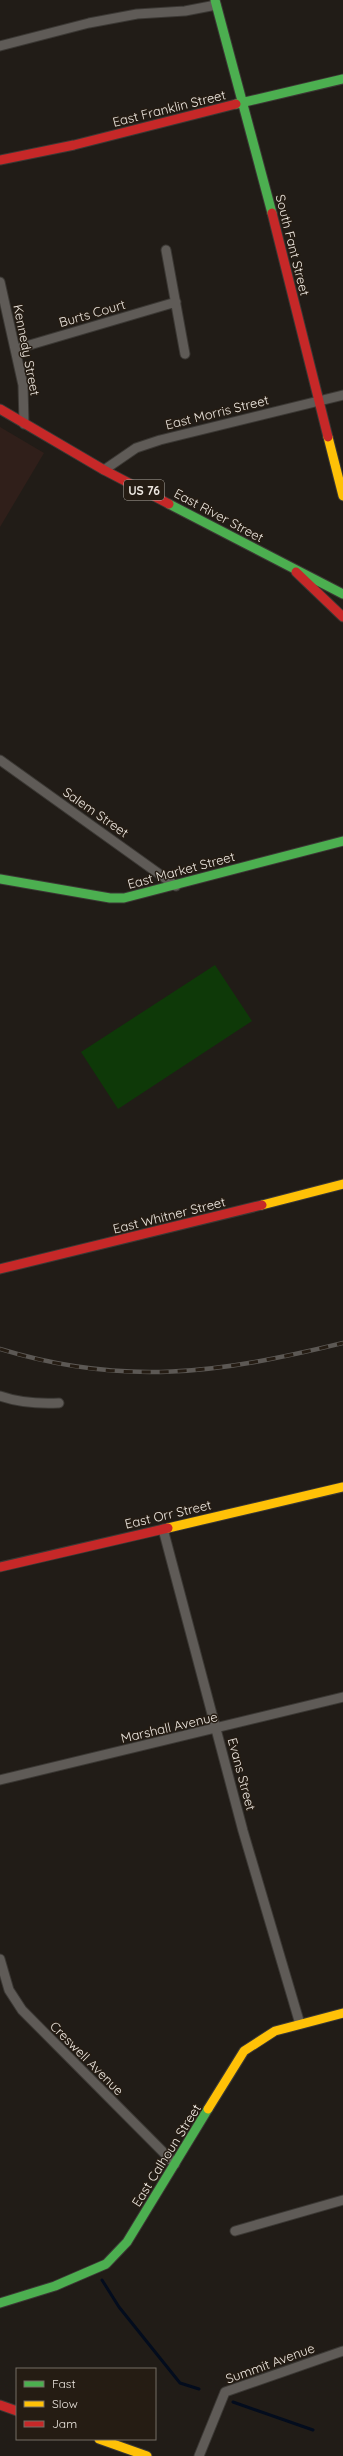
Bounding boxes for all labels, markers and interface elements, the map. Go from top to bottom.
street label: East Franklin Street [111,86,227,130]
street label: South Fant Street [273,193,313,297]
street label: Burts Court [57,296,127,330]
street label: Kennedy Street [10,303,44,397]
street label: East Morris Street [164,391,270,433]
road number: US 76 [124,480,164,500]
street label: East River Street [172,485,266,545]
street label: Salem Street [60,784,132,840]
street label: East Market Street [126,848,236,892]
street label: East Whitner Street [111,1193,227,1237]
street label: East Orr Street [123,1496,213,1532]
street label: Marshall Avenue [119,1708,219,1746]
street label: Evans Street [225,1736,259,1812]
street label: Creswell Avenue [47,2018,127,2098]
street label: East Calhoun Street [128,2101,204,2209]
street label: Summit Avenue [223,2339,317,2387]
legend [16,2368,156,2440]
text: Fast [52,2376,76,2391]
text: Slow [52,2396,78,2411]
text: Jam [52,2416,77,2431]

